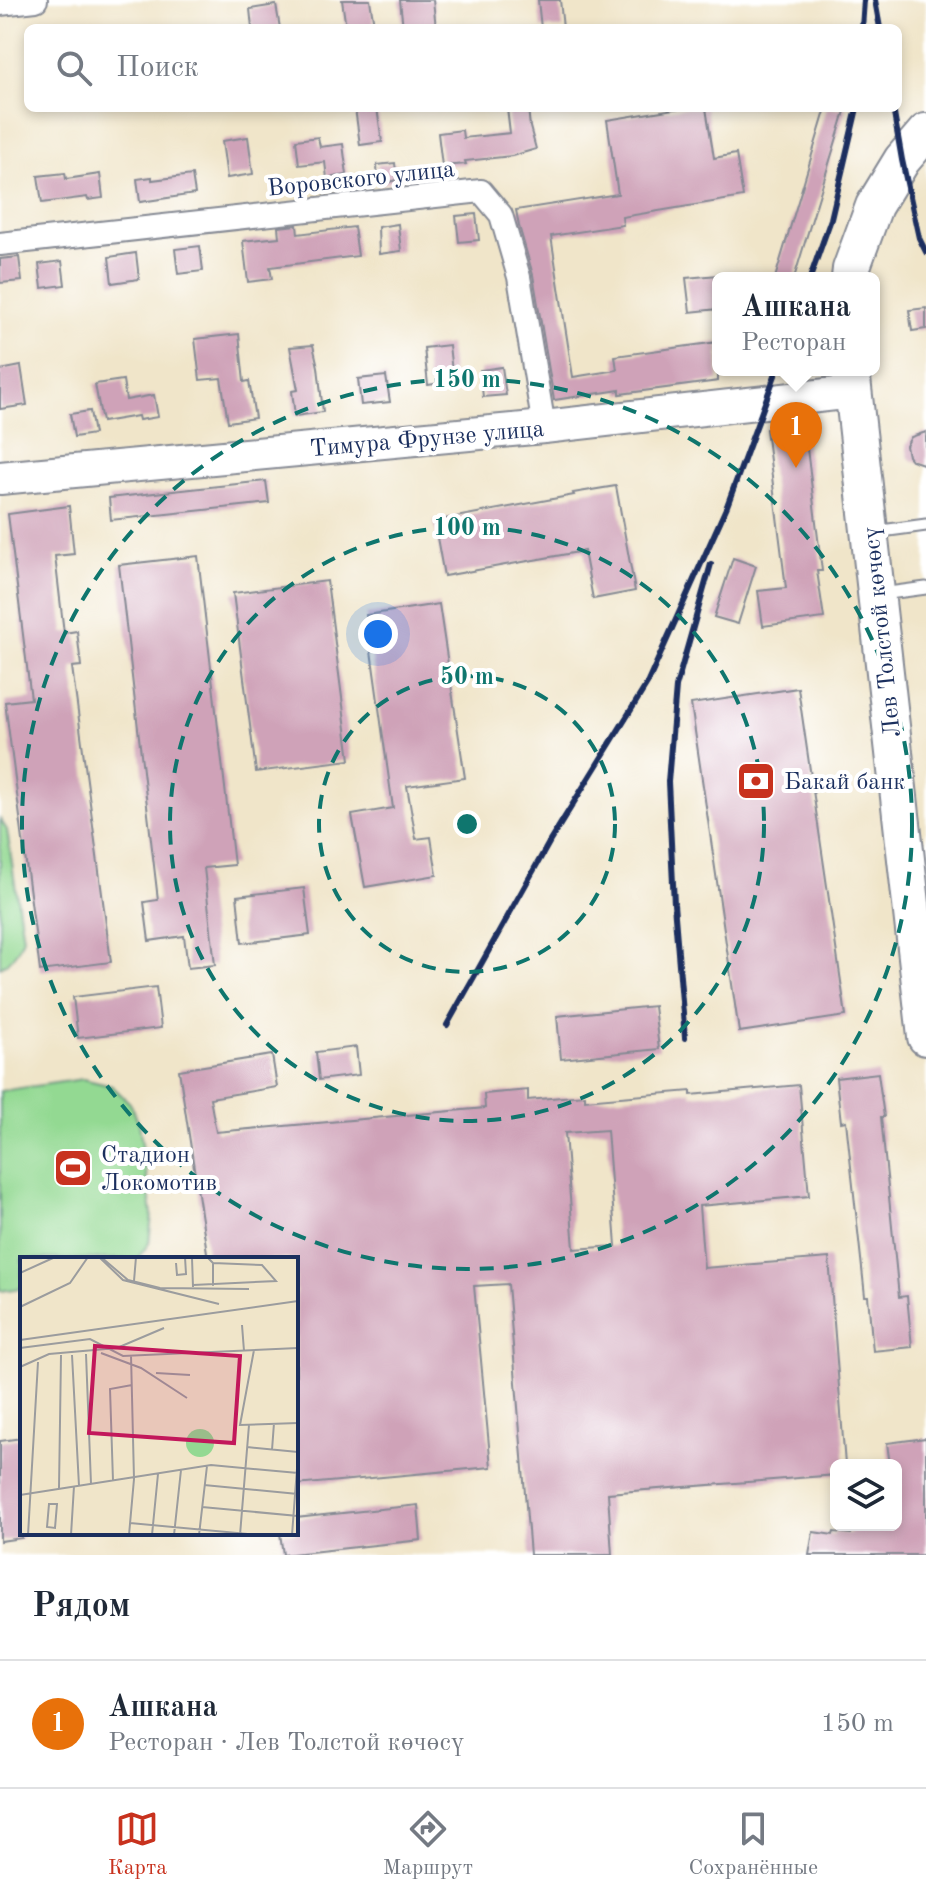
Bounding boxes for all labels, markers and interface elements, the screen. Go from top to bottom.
search box [24,24,902,112]
icon: search [52,46,96,90]
text: Поиск [116,53,199,83]
street label: Воровского улица [266,158,456,202]
popup [712,272,880,376]
text: Ашкана [741,293,851,323]
text: Ресторан [741,330,846,356]
text: 150 m [433,368,501,393]
pin: 1 [770,402,822,468]
street label: Тимура Фрунзе улица [309,418,545,462]
text: 100 m [433,517,501,541]
street label: Лев Толстой көчөсү [860,525,906,738]
your location [358,614,398,654]
text: 50 m [440,665,494,690]
bank icon: Бакай банк [735,760,777,802]
place label: Бакай банк [784,771,905,795]
centre of rings [453,810,481,838]
place label: Стадион Локомотив [101,1144,217,1196]
sports icon: Стадион Локомотив [52,1147,94,1189]
inset map [20,1257,298,1535]
map controls [830,1459,902,1531]
button: layers [830,1459,902,1531]
text: Рядом [32,1590,131,1624]
text: Ашкана [108,1693,218,1723]
text: 1 [50,1711,66,1737]
text: 150 m [821,1711,894,1737]
text: Ресторан · Лев Толстой көчөсү [108,1730,465,1756]
tab: Карта [108,1807,167,1882]
tab: Маршрут [383,1807,473,1882]
tab: Сохранённые [688,1807,818,1882]

